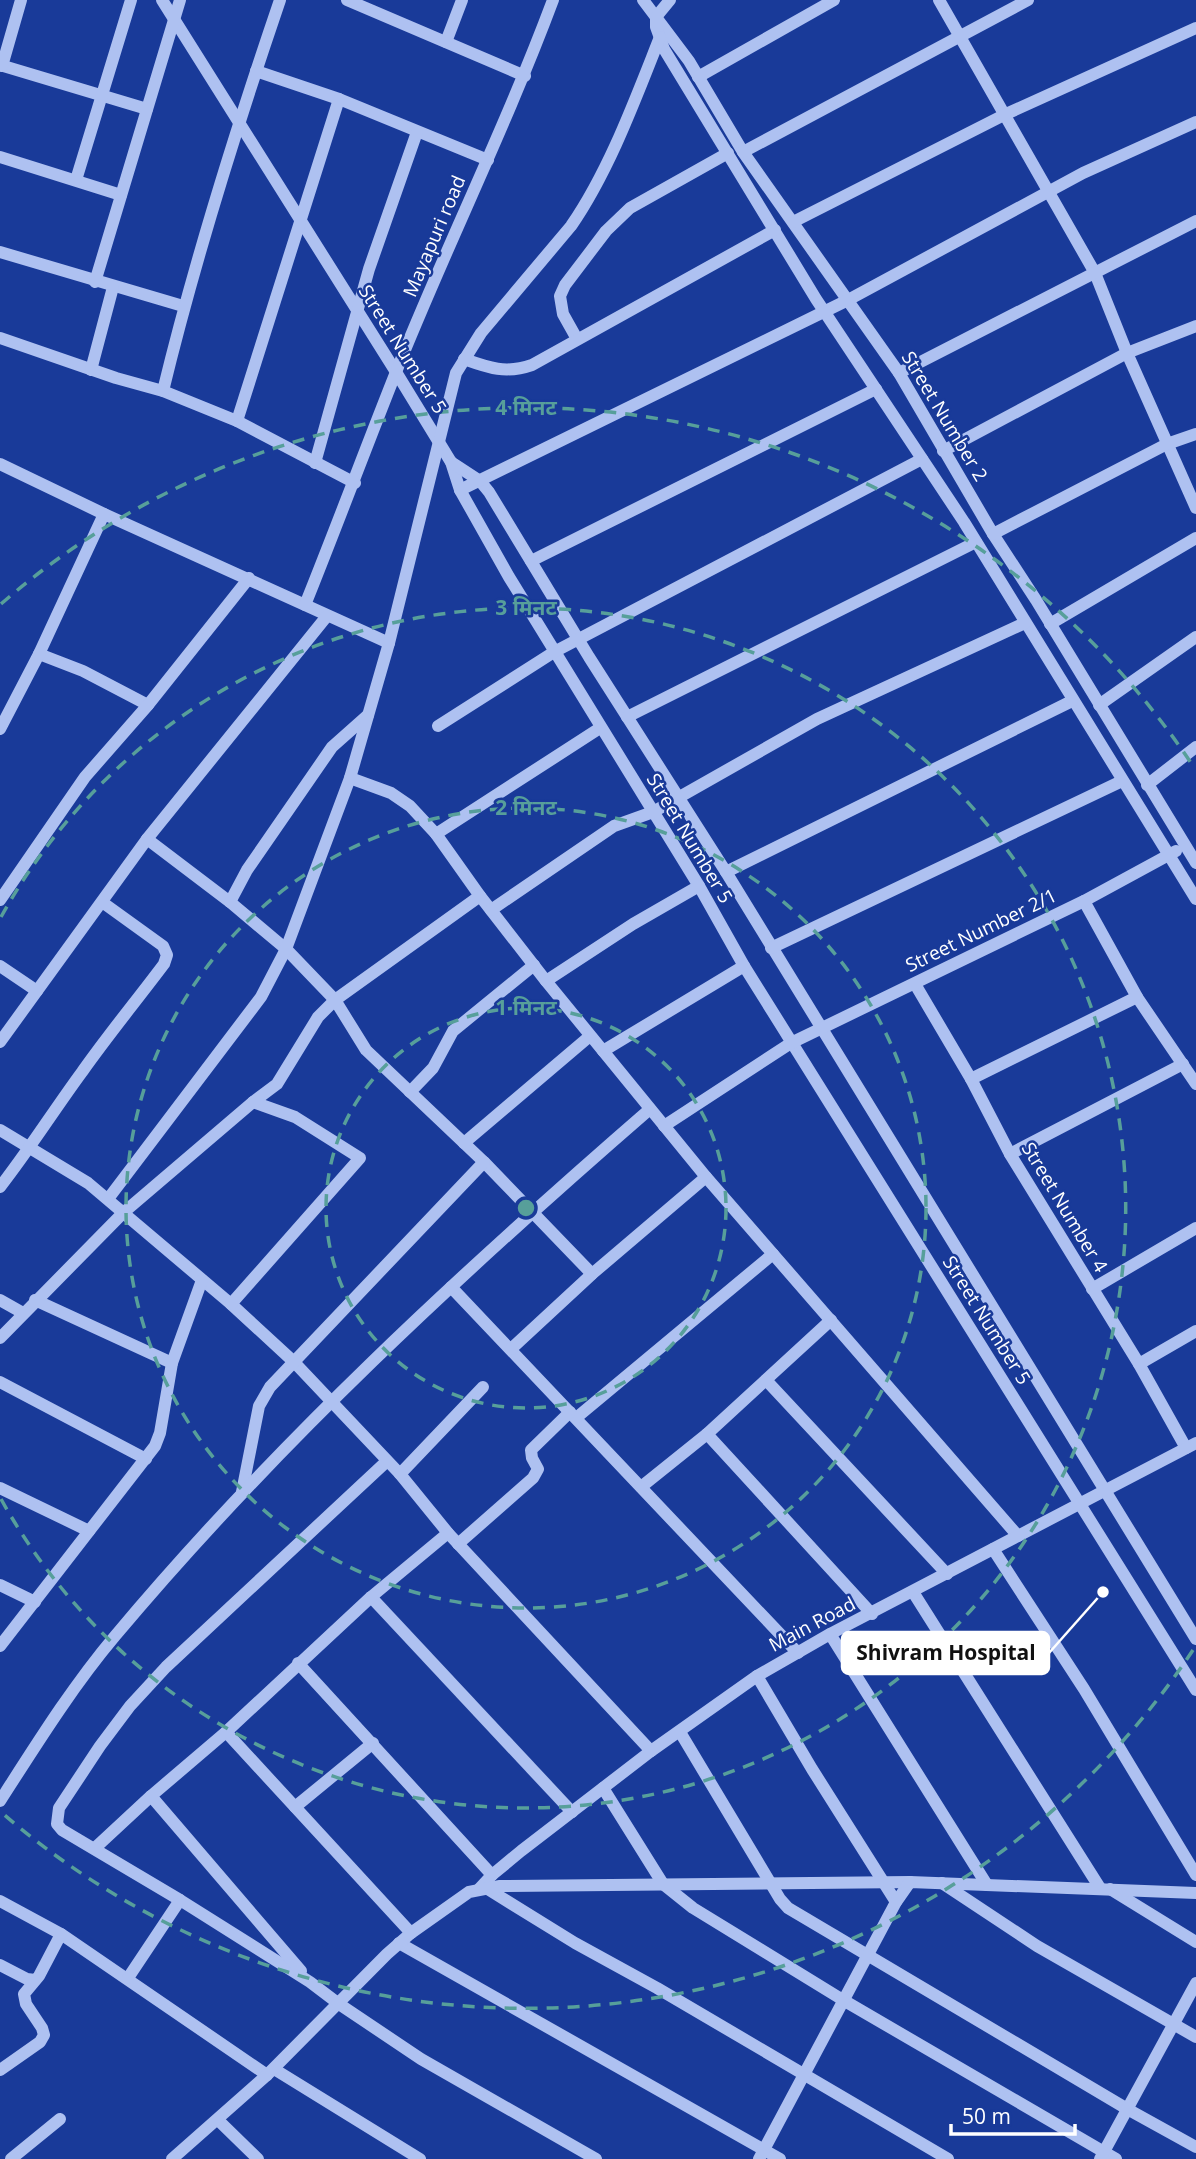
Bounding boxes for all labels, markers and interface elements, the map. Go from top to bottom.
street label: Mayapuri road [397,171,471,301]
street label: Street Number 5 [353,280,453,418]
street label: Street Number 2 [896,346,994,486]
text: 4 मिनट [495,393,557,421]
text: 3 मिनट [495,593,557,621]
street label: Street Number 5 [641,768,739,908]
text: 2 मिनट [495,793,557,821]
street label: Street Number 2/1 [901,882,1061,978]
text: 1 मिनट [495,993,557,1021]
street label: Street Number 4 [1016,1137,1114,1277]
centre of rings [514,1196,538,1220]
street label: Street Number 5 [937,1251,1037,1389]
street label: Main Road [764,1590,860,1658]
callout: Shivram Hospital [842,1632,1049,1674]
text: Shivram Hospital [856,1638,1036,1666]
scale bar [951,2092,1075,2136]
text: 50 m [962,2102,1011,2130]

